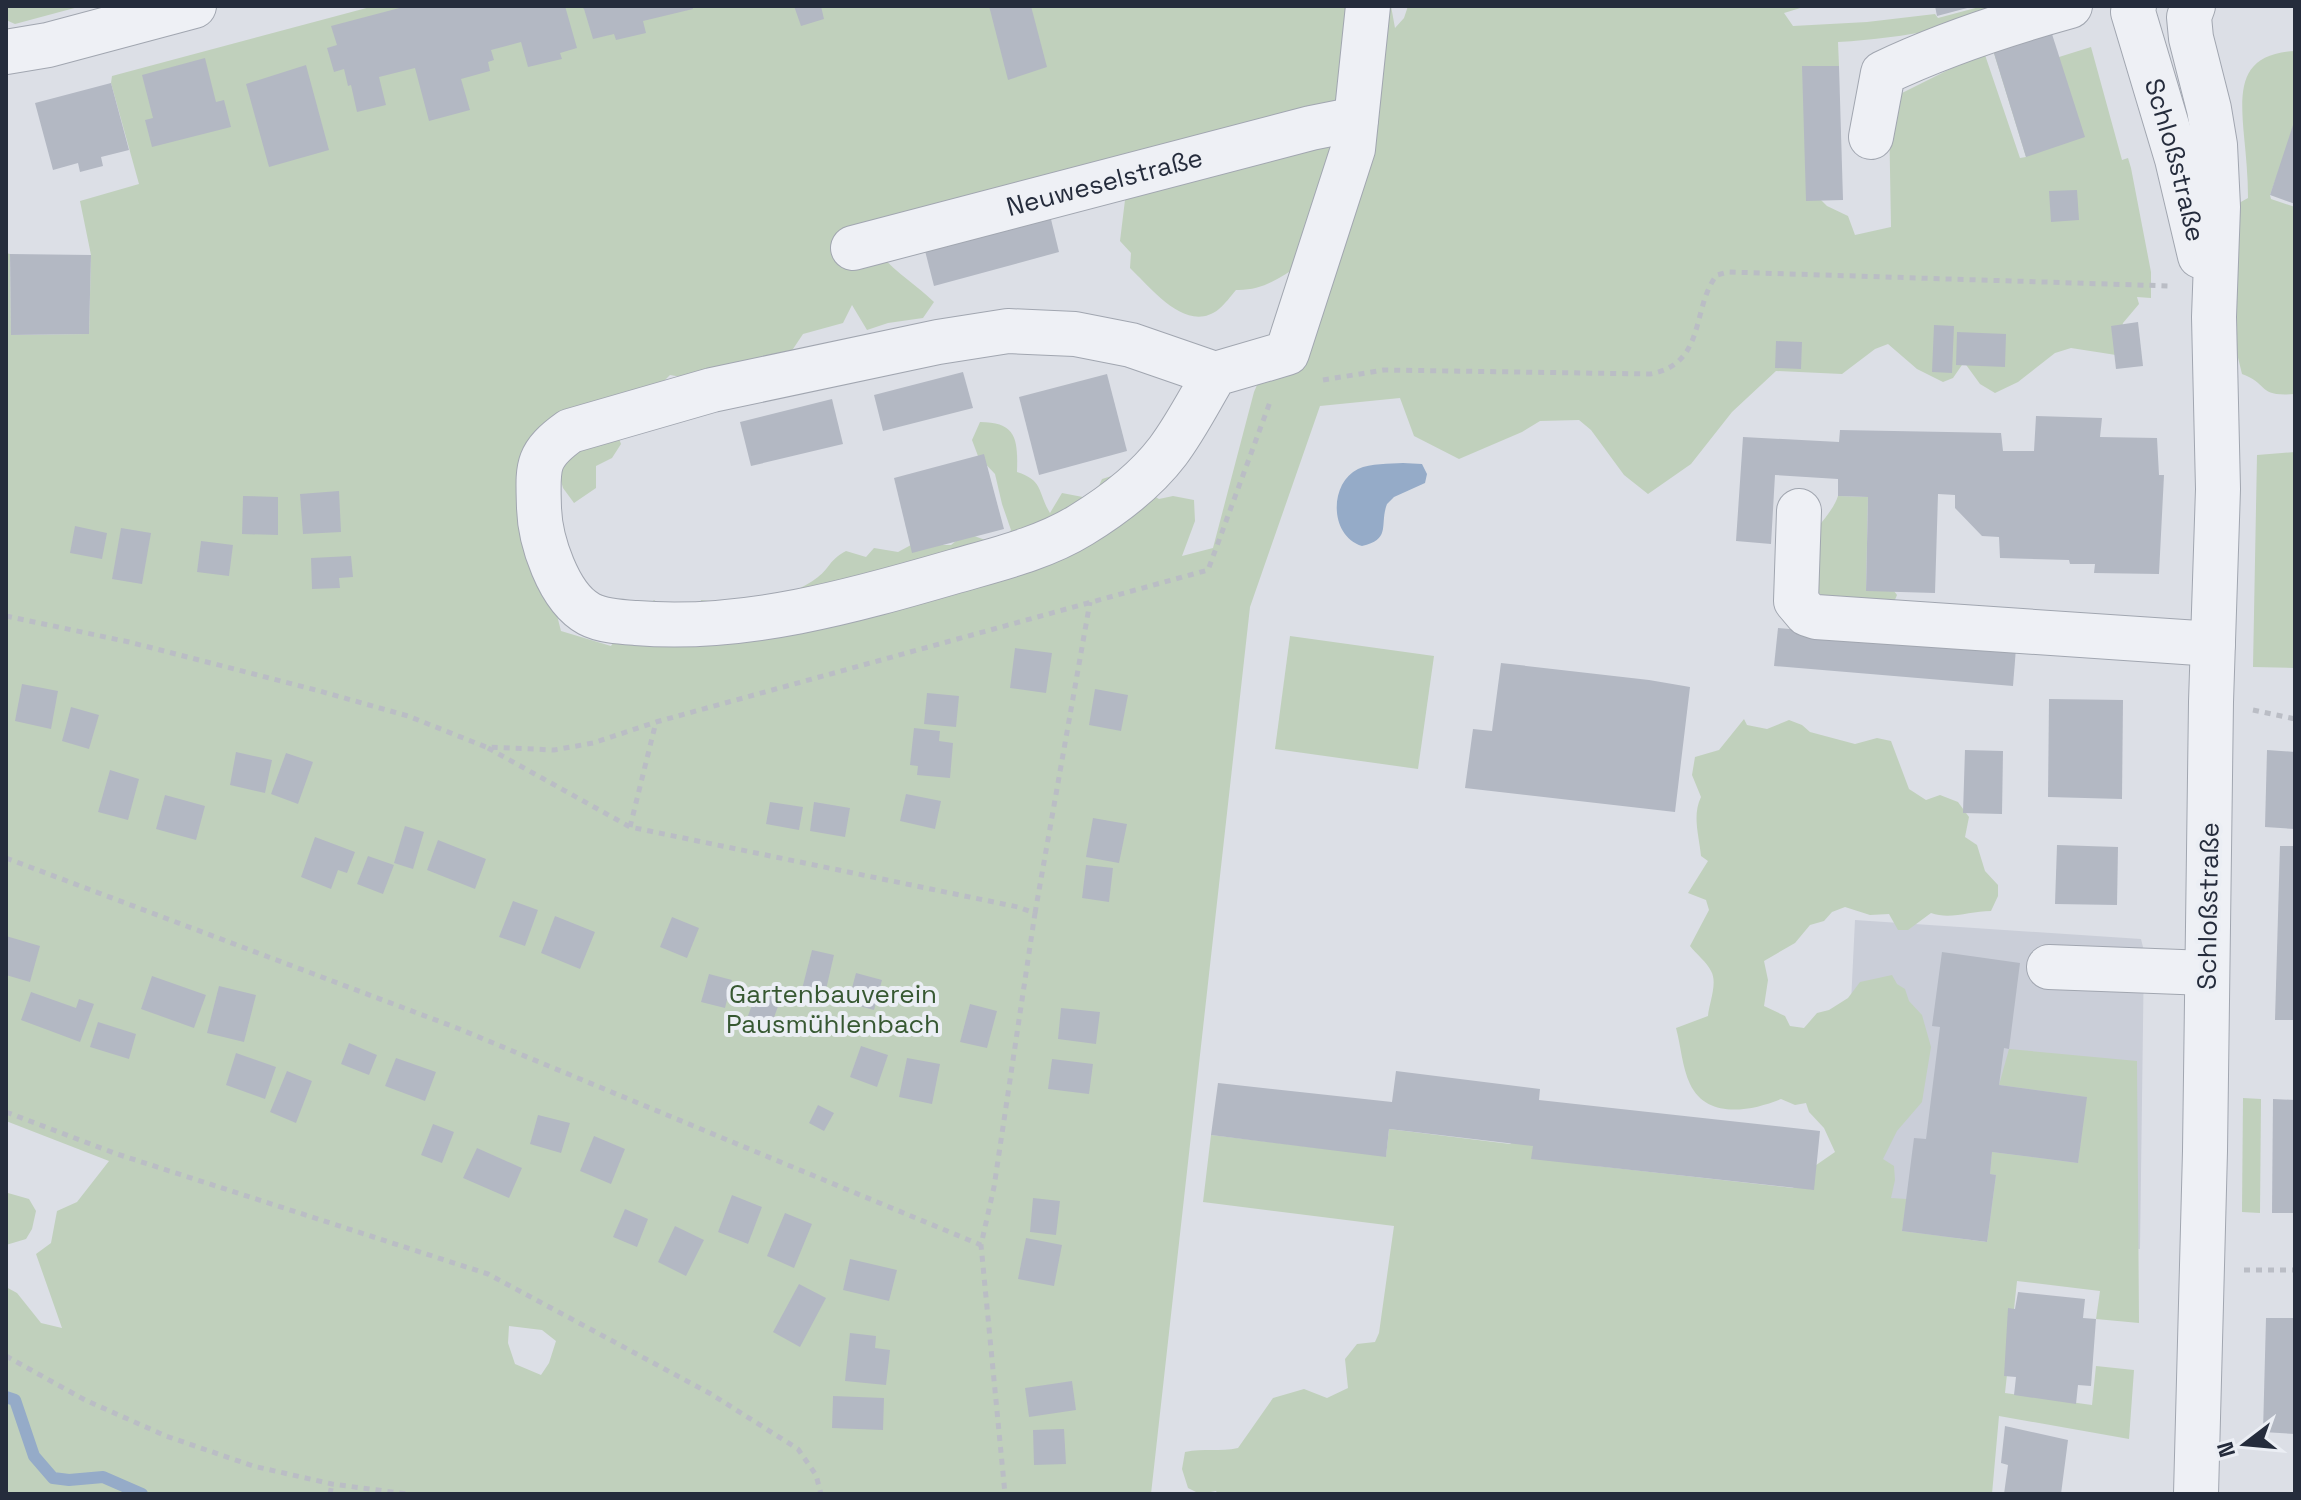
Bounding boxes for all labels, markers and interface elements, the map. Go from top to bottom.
street label: Schloßstraße [2137,74,2213,245]
street label: Neuweselstraße [1003,140,1206,224]
street label: Schloßstraße [2190,822,2226,990]
park label: Gartenbauverein Pausmühlenbach [726,977,940,1041]
north arrow [2205,1404,2285,1484]
text: N [2210,1439,2241,1460]

